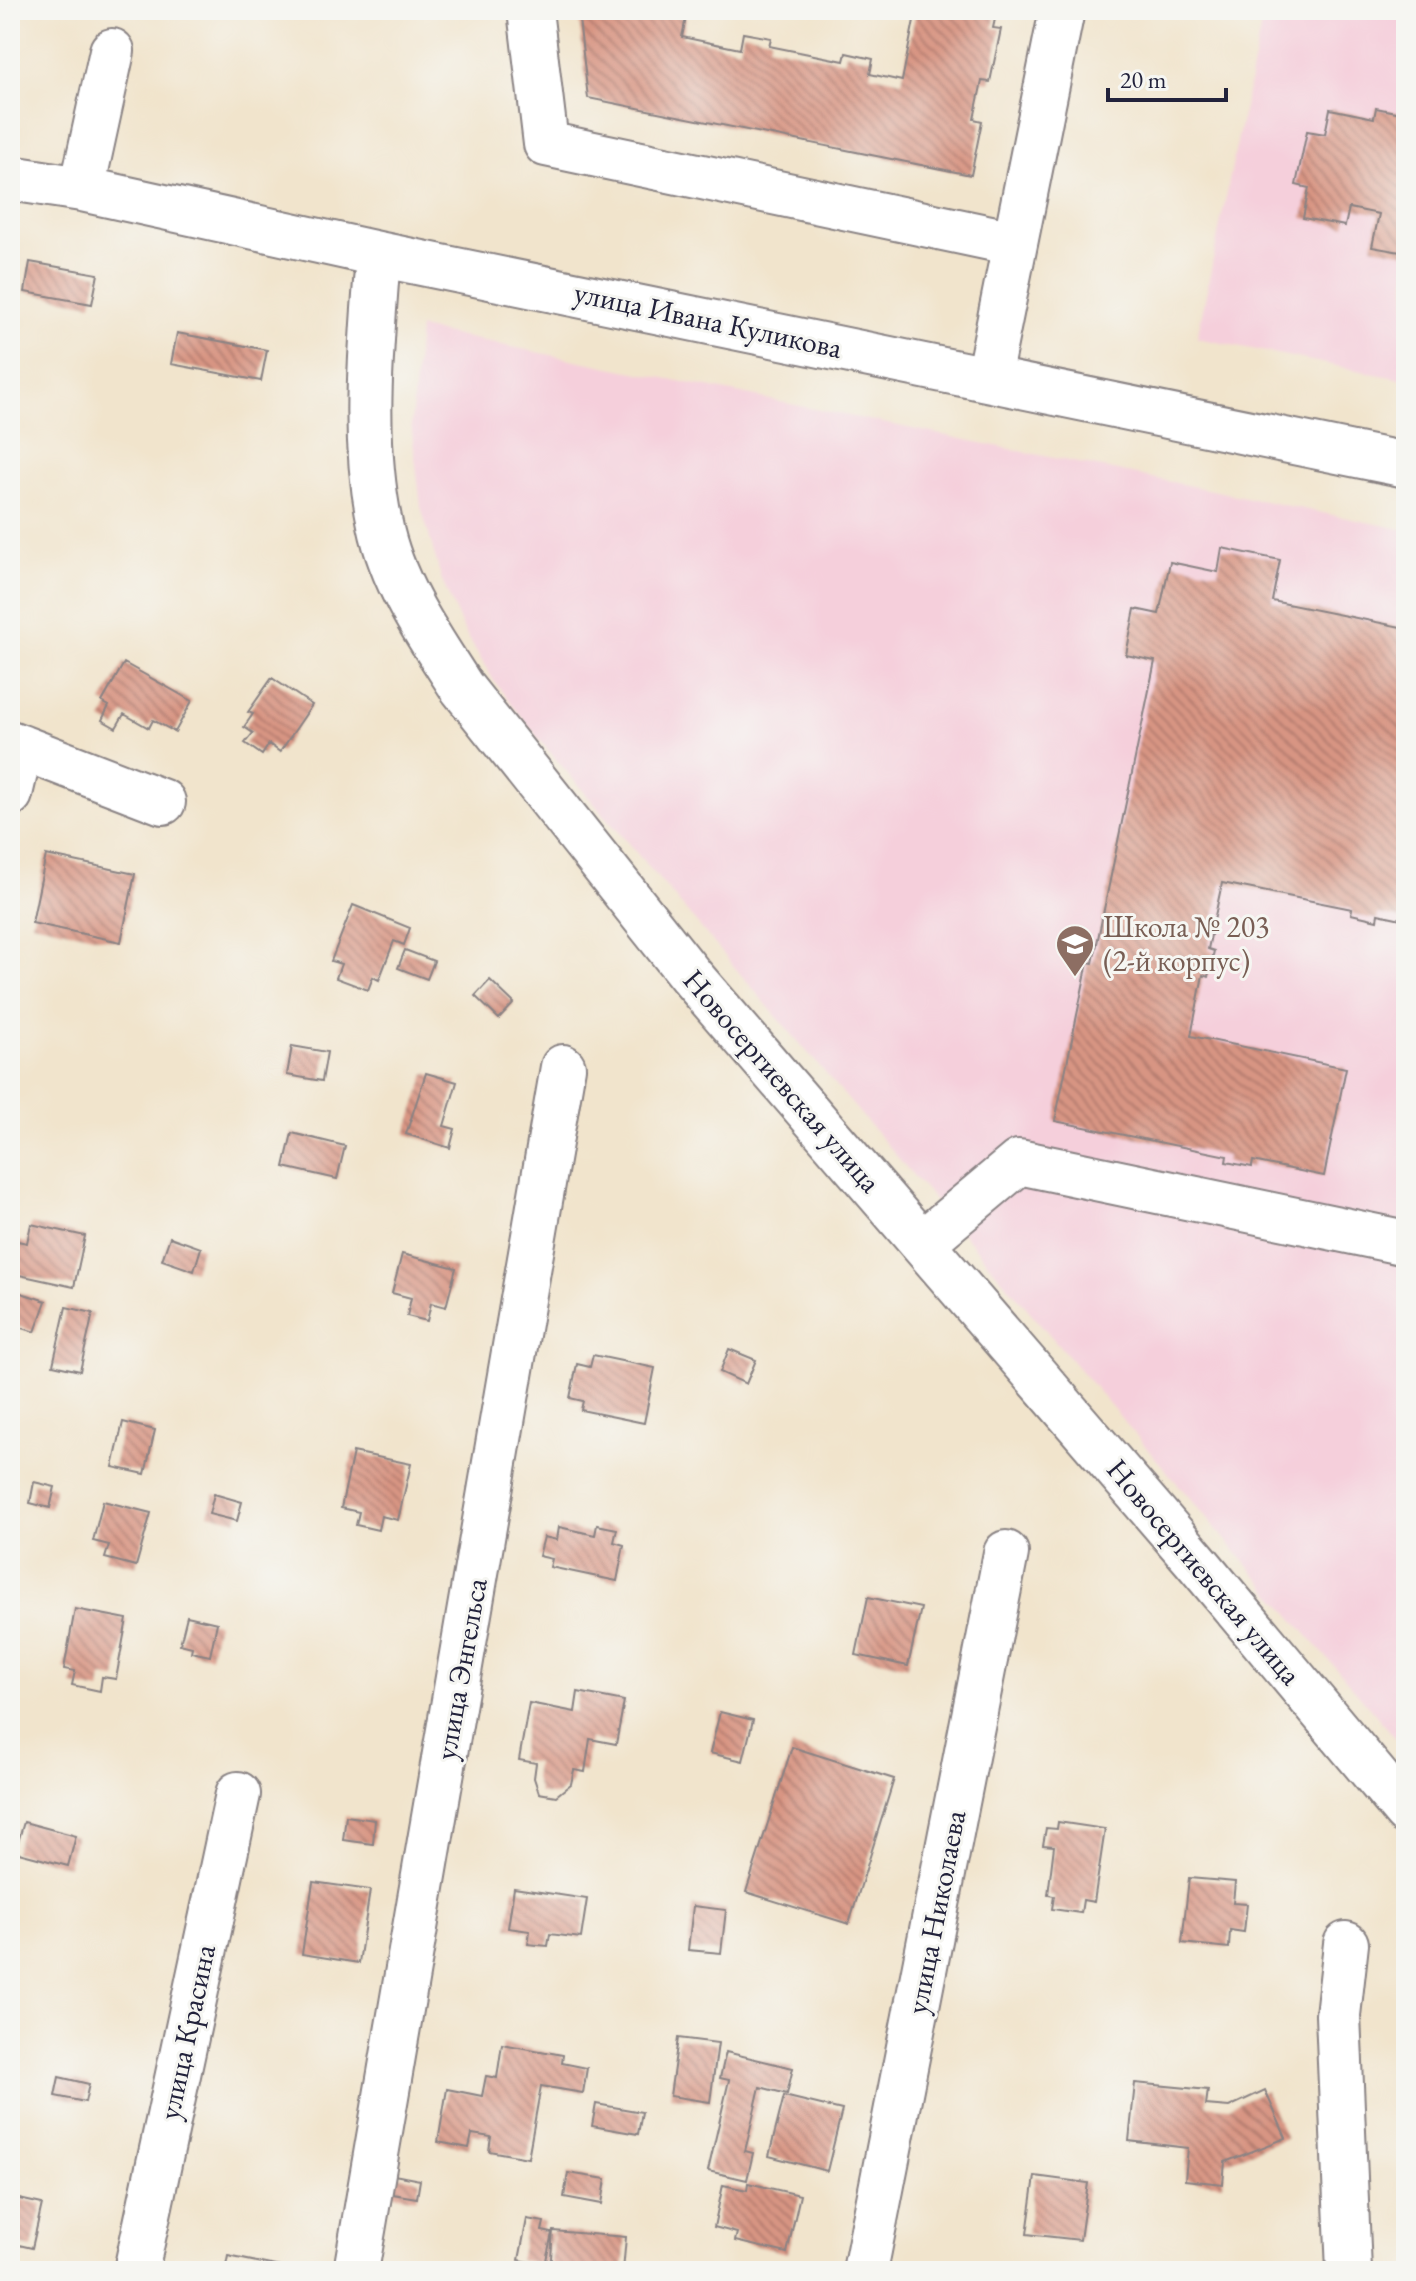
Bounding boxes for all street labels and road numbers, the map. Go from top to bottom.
street label: улица Ивана Куликова [571,272,846,367]
street label: Новосергиевская улица [675,961,890,1200]
street label: Новосергиевская улица [1098,1451,1310,1693]
street label: улица Энгельса [425,1575,496,1763]
street label: улица Николаева [897,1807,974,2017]
street label: улица Красина [149,1941,224,2123]

